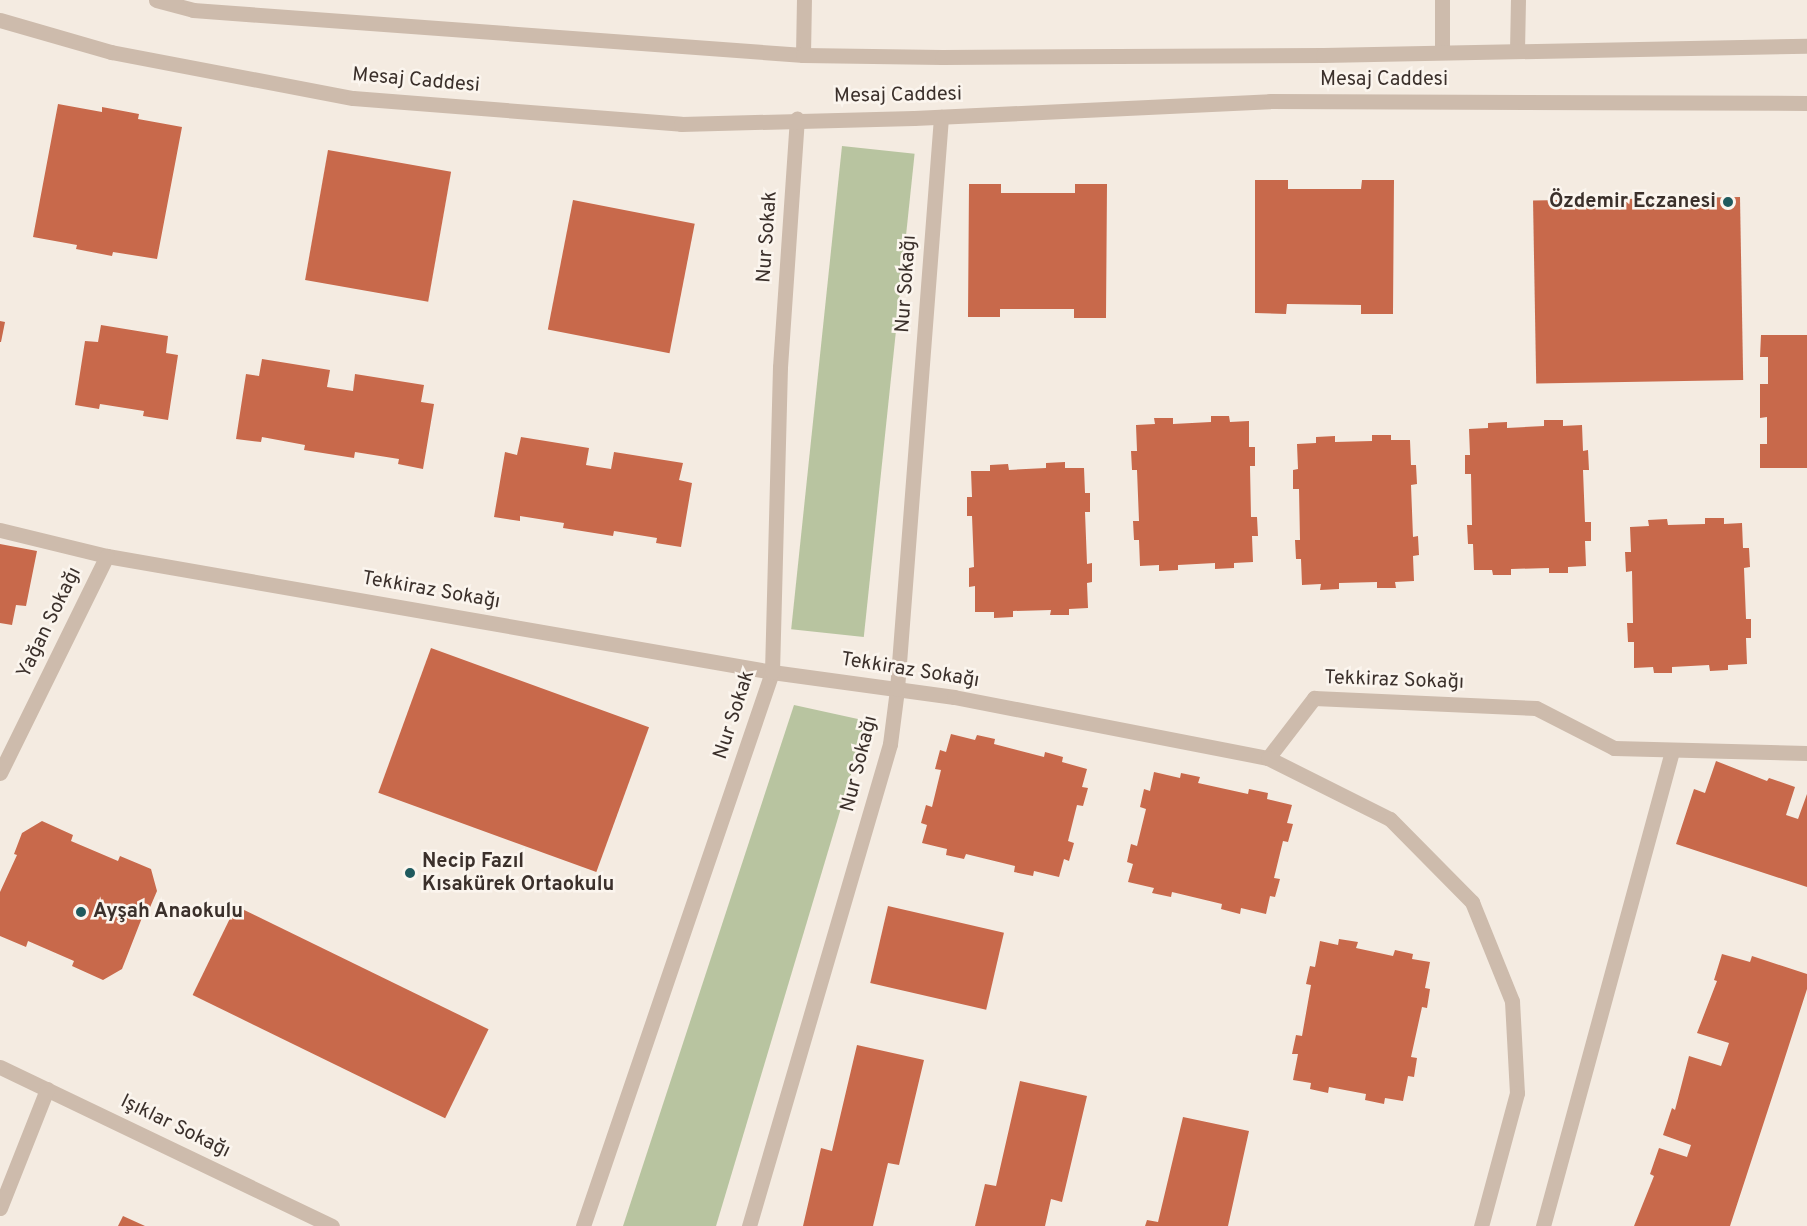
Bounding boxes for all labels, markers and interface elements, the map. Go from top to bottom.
street label: Mesaj Caddesi [351,63,481,99]
street label: Mesaj Caddesi [1320,68,1448,92]
street label: Mesaj Caddesi [834,83,962,109]
street label: Nur Sokak [753,190,783,284]
place label: Özdemir Eczanesi [1549,190,1716,214]
marker: Özdemir Eczanesi [1721,195,1735,209]
street label: Nur Sokağı [892,234,922,334]
street label: Yağan Sokağı [13,564,87,682]
street label: Tekkiraz Sokağı [360,567,502,615]
street label: Tekkiraz Sokağı [839,648,981,694]
street label: Tekkiraz Sokağı [1324,667,1464,695]
street label: Nur Sokak [709,668,761,762]
street label: Nur Sokağı [836,713,884,815]
place label: Necip Fazıl Kısakürek Ortaokulu [422,850,614,897]
marker: Necip Fazıl Kısakürek Ortaokulu [403,866,417,880]
place label: Ayşah Anaokulu [93,900,244,924]
marker: Ayşah Anaokulu [74,905,88,919]
street label: Işıklar Sokağı [116,1090,234,1164]

